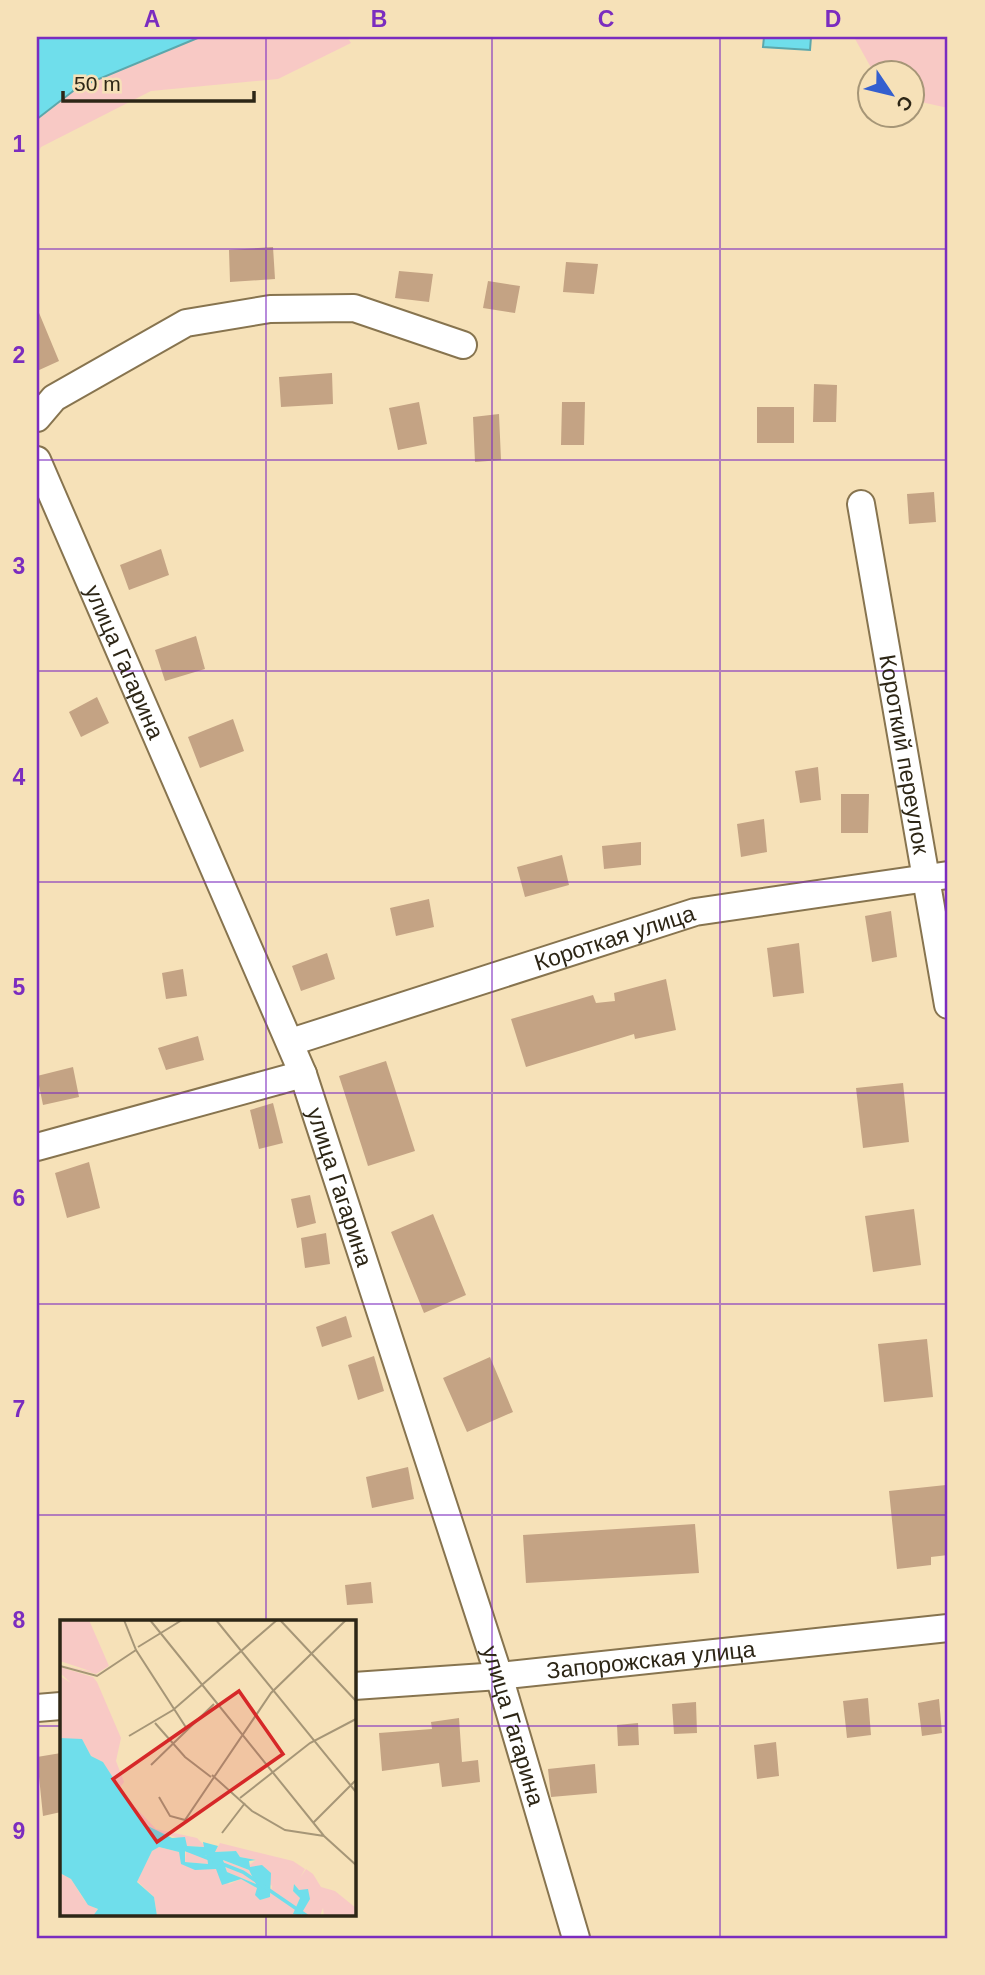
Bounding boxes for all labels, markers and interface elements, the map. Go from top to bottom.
text: A [144,6,160,32]
text: B [371,6,387,32]
text: C [598,6,614,32]
text: D [825,6,841,32]
scale bar [63,60,254,104]
north arrow [856,60,926,130]
text: 50 m [74,72,121,95]
text: С [892,92,917,115]
text: 1 [13,131,26,157]
text: 2 [13,342,25,368]
text: 3 [13,553,25,579]
street label: улица Гагарина [80,581,169,743]
street label: Короткий переулок [874,652,935,857]
text: 4 [13,764,26,790]
street label: Короткая улица [531,900,698,976]
text: 5 [13,974,26,1000]
street label: улица Гагарина [302,1104,378,1270]
text: 6 [13,1185,25,1211]
text: 7 [13,1396,25,1422]
text: 8 [13,1607,26,1633]
inset map [60,1620,355,1916]
street label: Запорожская улица [545,1636,757,1684]
street label: улица Гагарина [477,1643,549,1809]
text: 9 [13,1818,25,1844]

